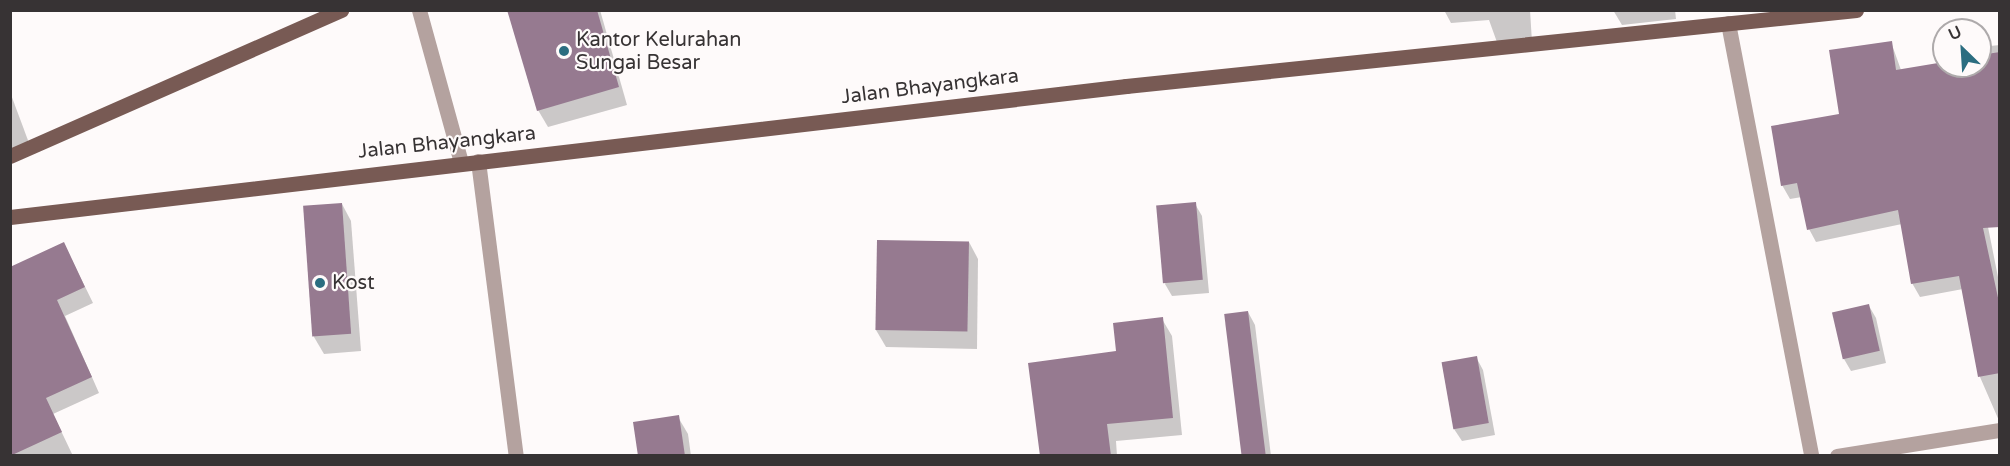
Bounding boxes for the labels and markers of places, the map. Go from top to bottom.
place label: Kantor Kelurahan Sungai Besar [576,28,741,75]
marker: Kantor Kelurahan Sungai Besar [557,44,571,58]
place label: Kost [332,271,375,295]
marker: Kost [313,276,327,290]

